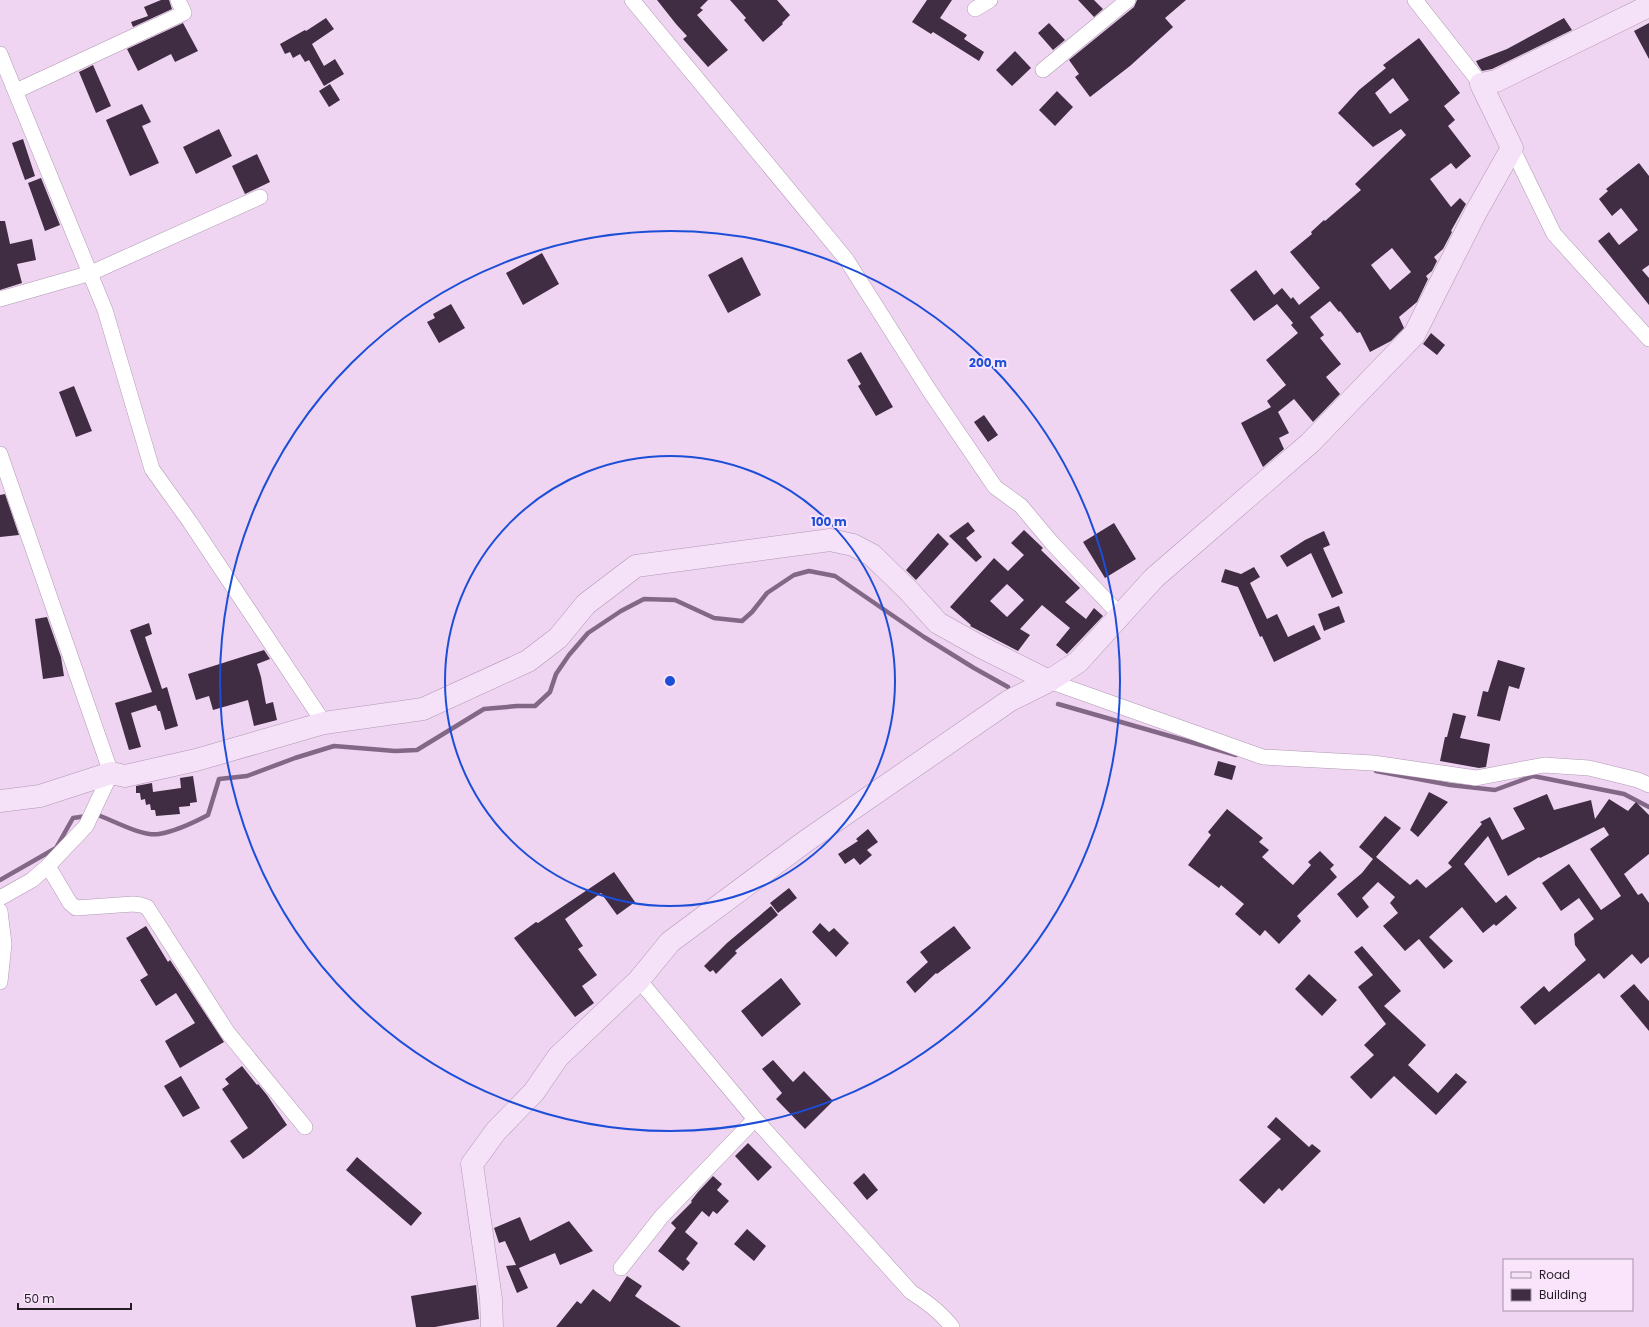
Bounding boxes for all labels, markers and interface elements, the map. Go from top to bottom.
text: 200 m [969,354,1007,371]
text: 100 m [811,513,847,530]
centre of rings [663,674,677,688]
legend [1503,1259,1633,1311]
text: Road [1539,1266,1570,1283]
scale bar [18,1285,131,1311]
text: Building [1539,1286,1587,1303]
text: 50 m [24,1290,55,1307]

